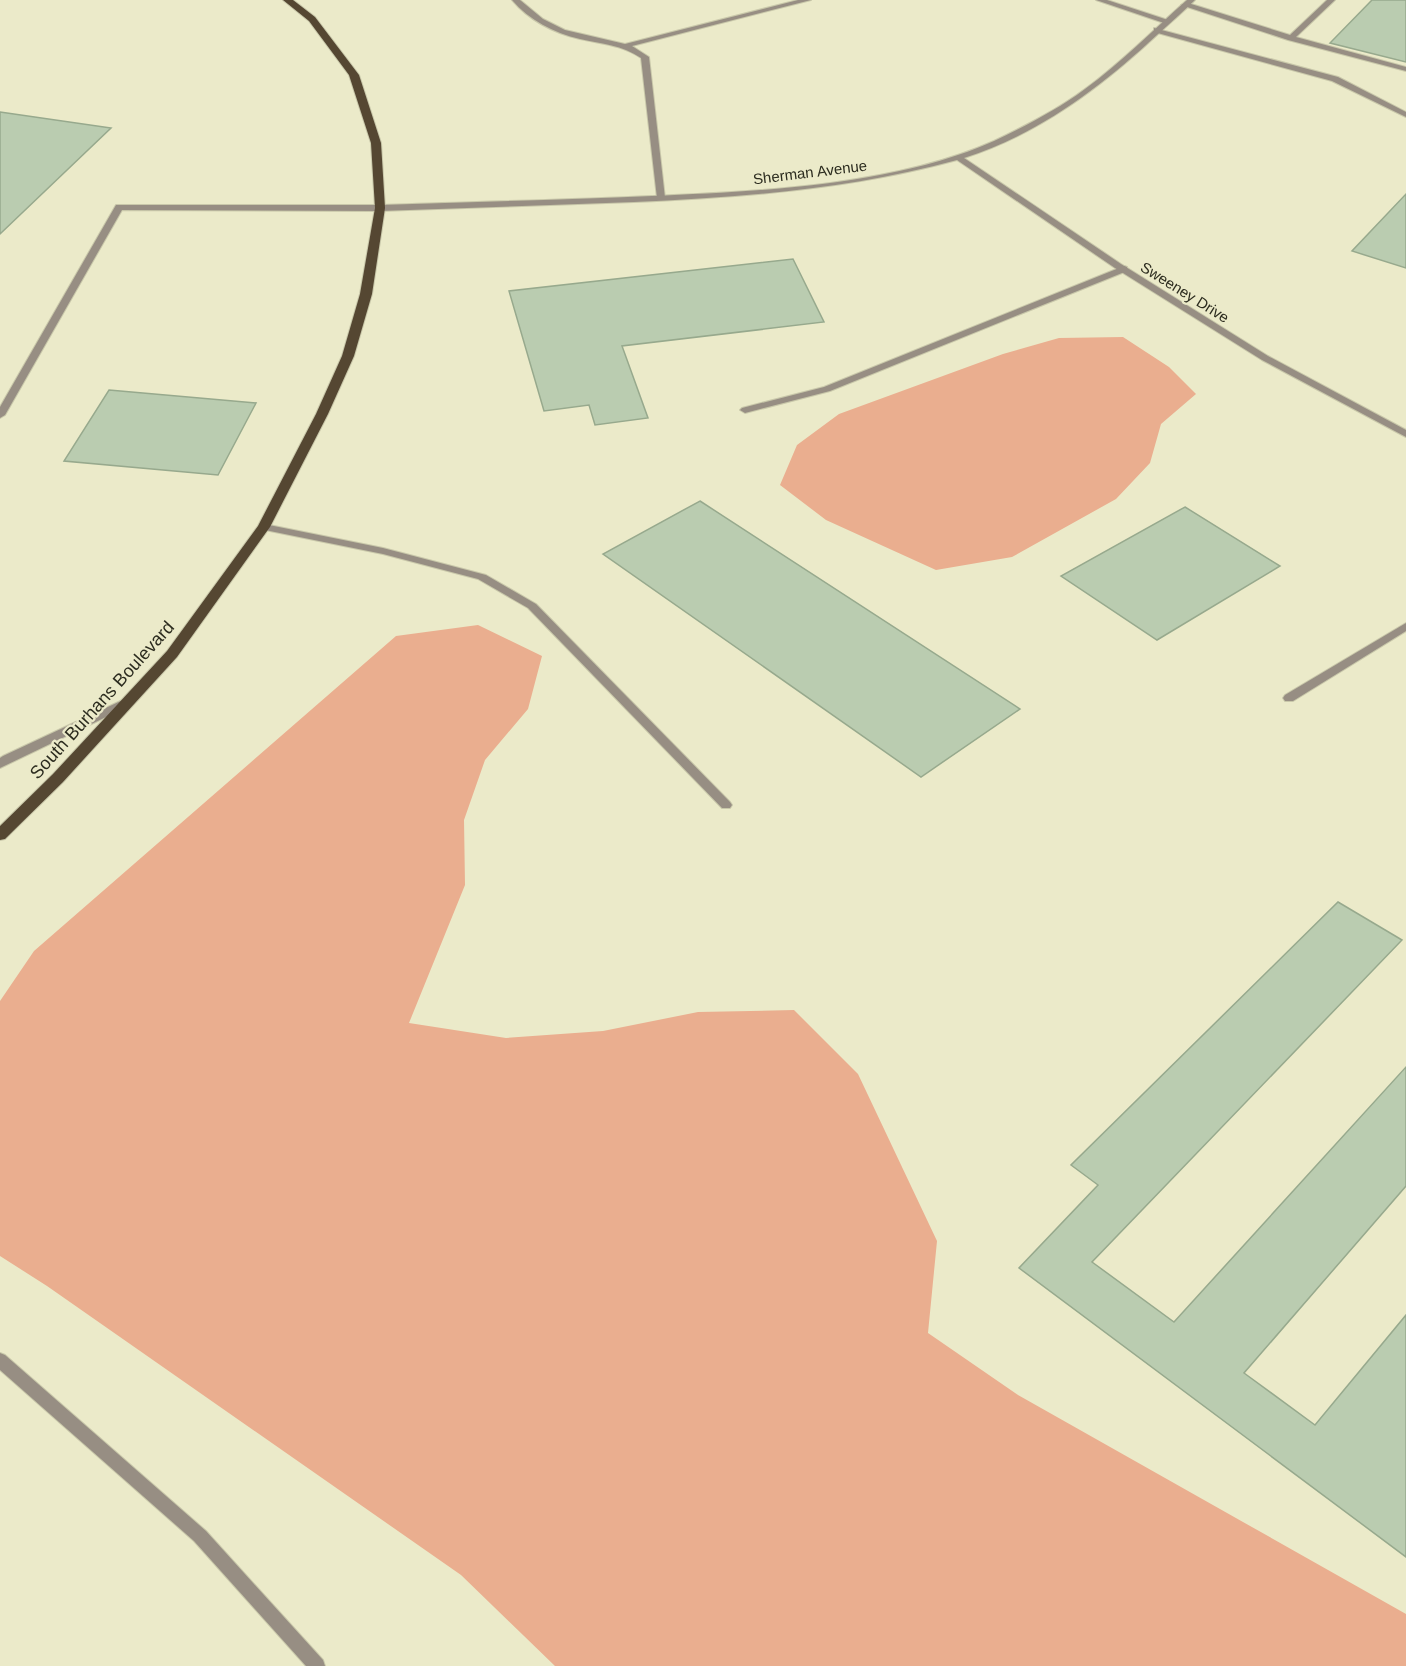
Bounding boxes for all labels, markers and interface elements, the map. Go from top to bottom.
street label: Sherman Avenue [752,157,868,187]
street label: Sweeney Drive [1138,258,1232,326]
street label: South Burhans Boulevard [26,617,178,783]

